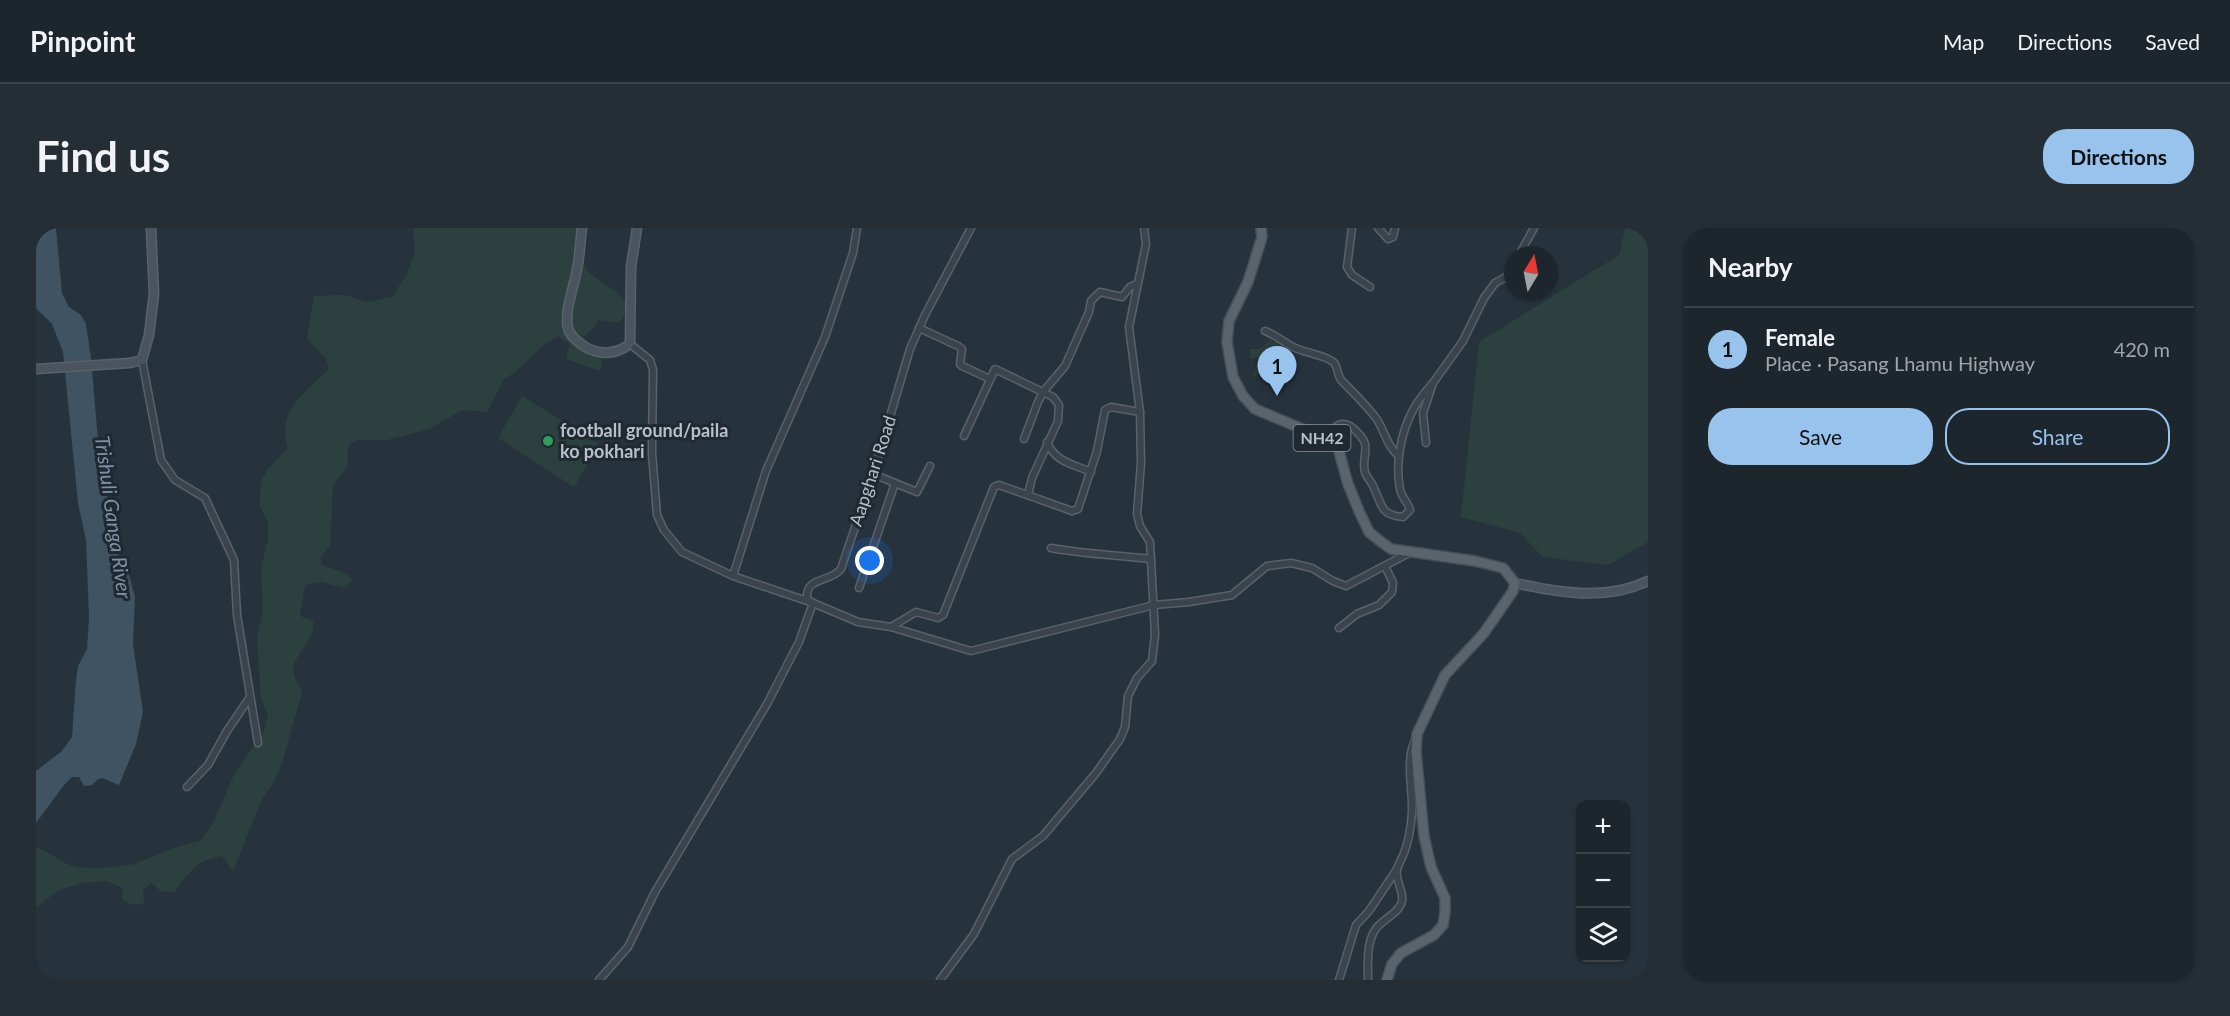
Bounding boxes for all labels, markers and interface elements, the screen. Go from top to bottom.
text: Pinpoint [30,24,135,58]
text: Map [1943,29,1984,54]
text: Directions [2017,29,2112,54]
text: Saved [2145,29,2200,54]
button: Directions [2043,129,2194,184]
text: Find us [36,131,170,181]
north arrow [1504,246,1558,300]
text: Nearby [1708,251,1793,283]
text: Female [1765,324,1835,351]
text: 1 [1722,337,1733,361]
text: 420 m [2114,337,2170,361]
pin: 1 [1258,346,1296,396]
text: Place · Pasang Lhamu Highway [1765,351,2035,375]
button: Save [1708,408,1933,465]
button: Share [1945,408,2170,465]
street label: Aapghari Road [844,413,900,529]
place label: football ground/paila ko pokhari [560,419,728,462]
road number: NH42 [1294,425,1350,451]
water label: Trishuli Ganga River [91,434,137,601]
marker: football ground/paila ko pokhari [541,434,555,448]
your location [855,546,884,575]
map controls [1576,800,1630,962]
button: + [1576,800,1630,854]
button: − [1576,854,1630,908]
button: layers [1576,908,1630,962]

